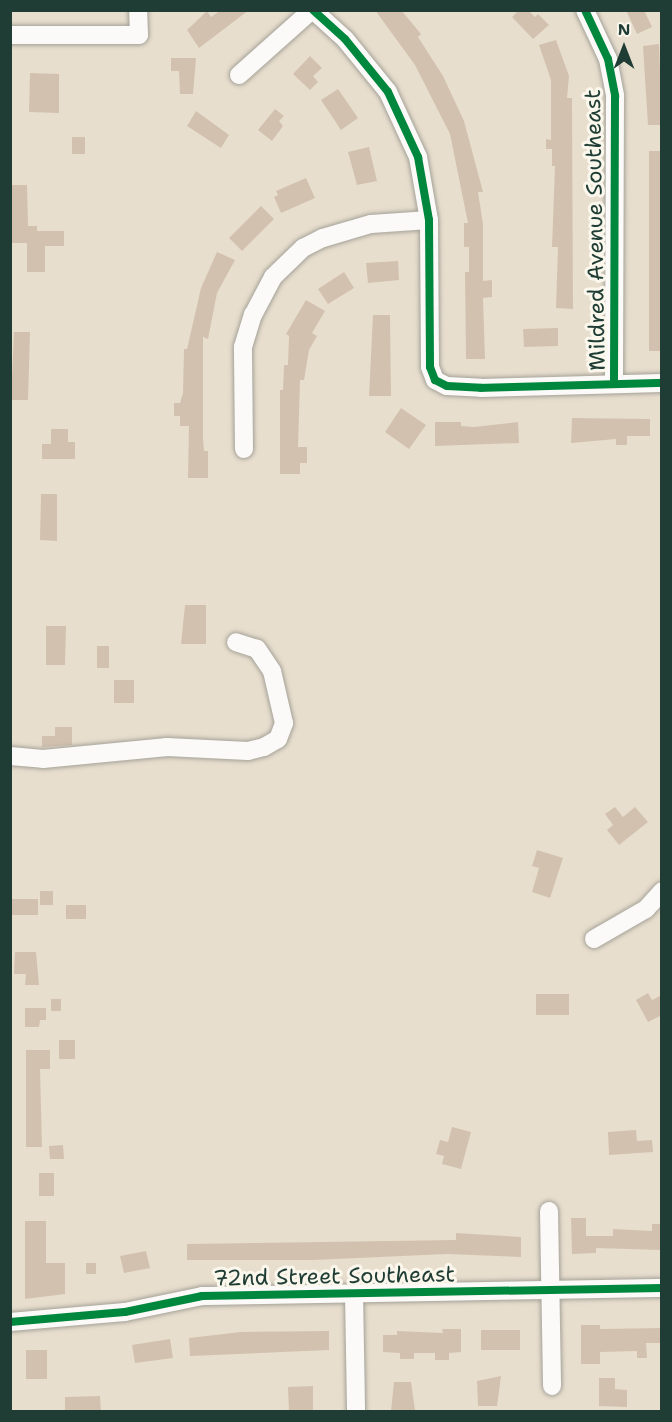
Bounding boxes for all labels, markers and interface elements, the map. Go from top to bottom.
north arrow [594,18,654,78]
text: N [618,19,630,40]
street label: Mildred Avenue Southeast [579,89,611,371]
street label: 72nd Street Southeast [213,1261,455,1291]

